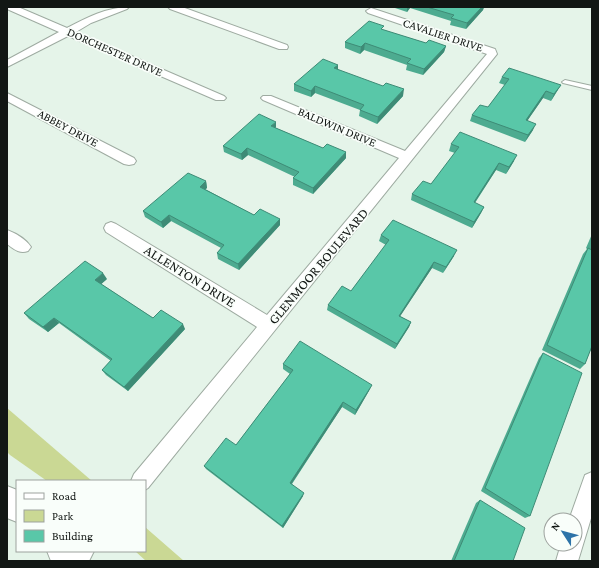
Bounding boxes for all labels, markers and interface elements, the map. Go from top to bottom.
street label: CAVALIER DRIVE [401,15,485,55]
street label: DORCHESTER DRIVE [65,25,165,80]
street label: BALDWIN DRIVE [296,104,379,150]
street label: ABBEY DRIVE [35,106,101,150]
street label: GLENMOOR BOULEVARD [265,205,371,327]
street label: ALLENTON DRIVE [142,242,239,311]
legend [16,480,146,552]
text: Road [52,489,77,503]
text: Park [52,509,74,523]
north arrow [543,512,583,552]
text: N [548,519,562,533]
text: Building [52,529,93,543]

